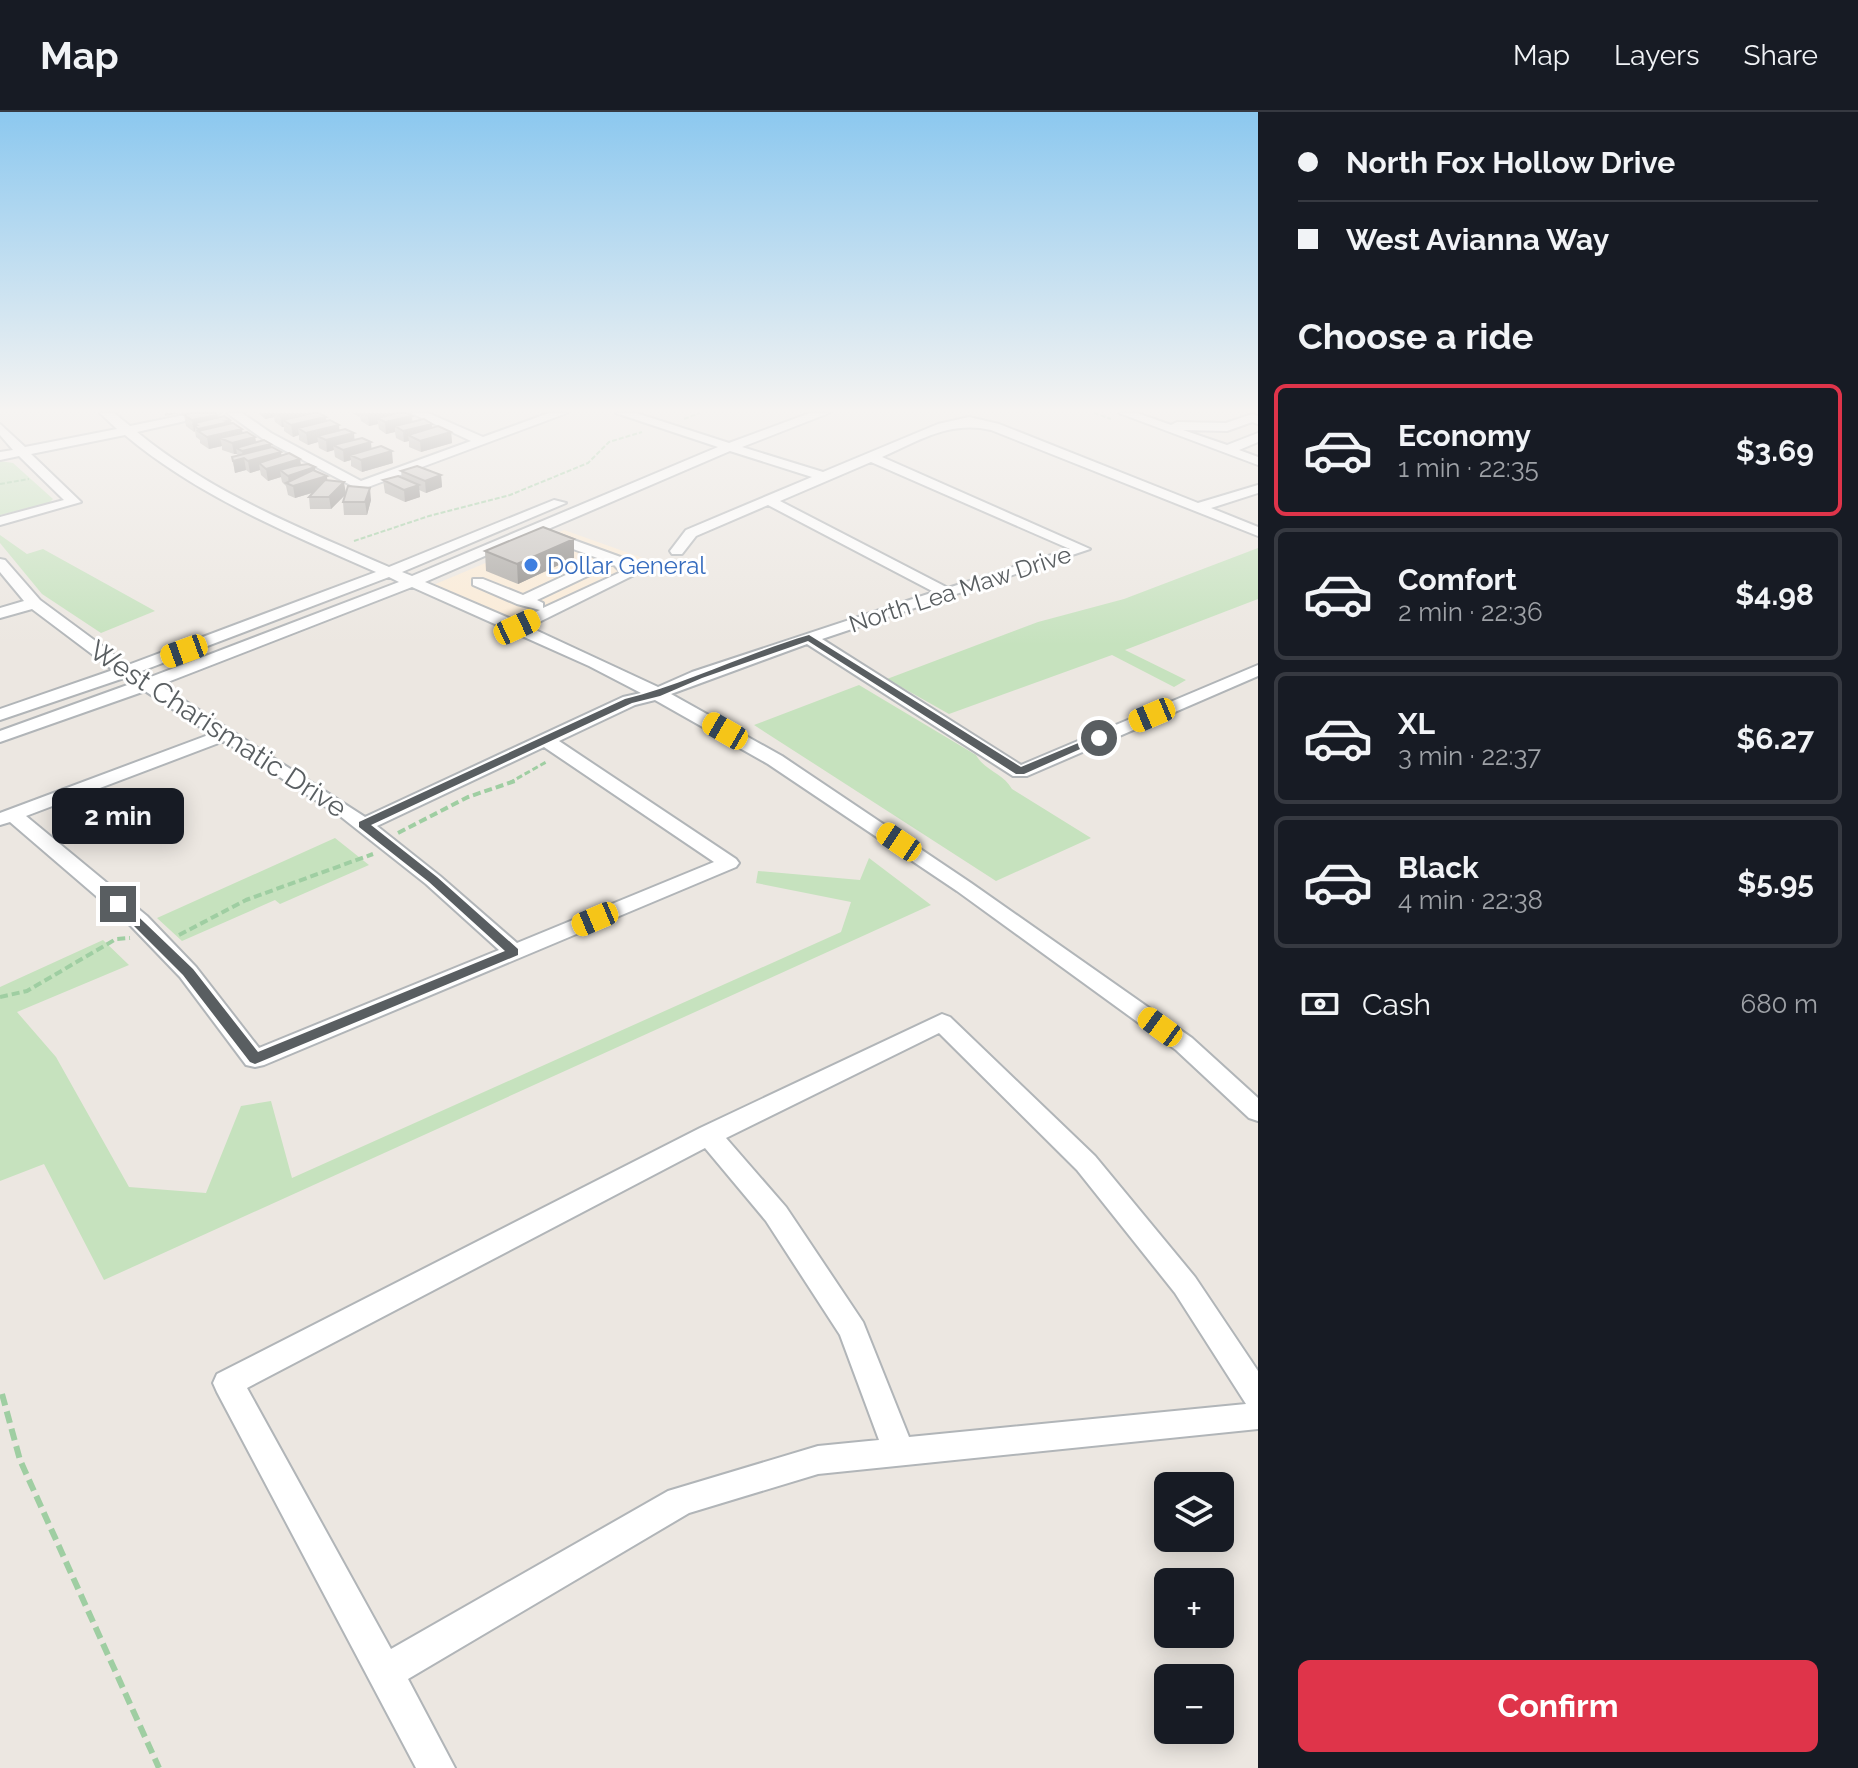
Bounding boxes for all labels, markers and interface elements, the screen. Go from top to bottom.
text: Map [40,33,119,78]
text: Map [1513,39,1570,72]
text: Layers [1614,39,1700,72]
text: Share [1744,39,1818,72]
text: North Fox Hollow Drive [1346,145,1675,180]
text: West Avianna Way [1346,222,1609,257]
text: Choose a ride [1298,315,1533,357]
icon: car [1302,414,1374,486]
text: Economy [1398,418,1531,453]
text: $3.69 [1736,433,1814,468]
text: 1 min · 22:35 [1398,453,1539,483]
street label: North Lea Maw Drive [845,539,1075,639]
place label: Dollar General [547,551,706,580]
marker: Dollar General [522,556,540,574]
icon: car [1302,558,1374,630]
text: Comfort [1398,562,1517,597]
text: $4.98 [1735,577,1814,612]
text: 2 min · 22:36 [1398,597,1543,627]
car [490,606,544,648]
car [157,632,211,670]
street label: West Charismatic Drive [83,634,353,824]
car [1125,695,1179,735]
icon: car [1302,702,1374,774]
text: XL [1398,706,1435,741]
car [698,709,752,753]
route start [1081,720,1117,756]
text: $6.27 [1736,721,1814,756]
text: 3 min · 22:37 [1398,741,1541,771]
callout: 2 min [52,788,184,844]
text: 2 min [84,801,152,831]
car [872,819,926,865]
icon: car [1302,846,1374,918]
text: Black [1398,850,1479,885]
text: $5.95 [1737,865,1814,900]
text: 4 min · 22:38 [1398,885,1543,915]
route end [100,886,136,922]
car [568,899,622,939]
icon: cash [1298,982,1342,1026]
text: Cash [1362,987,1431,1022]
text: 680 m [1740,989,1818,1019]
car [1134,1003,1186,1051]
map controls [1154,1472,1234,1744]
button: layers [1154,1472,1234,1552]
button: + [1154,1568,1234,1648]
button: Confirm [1298,1660,1818,1752]
button: − [1154,1664,1234,1744]

